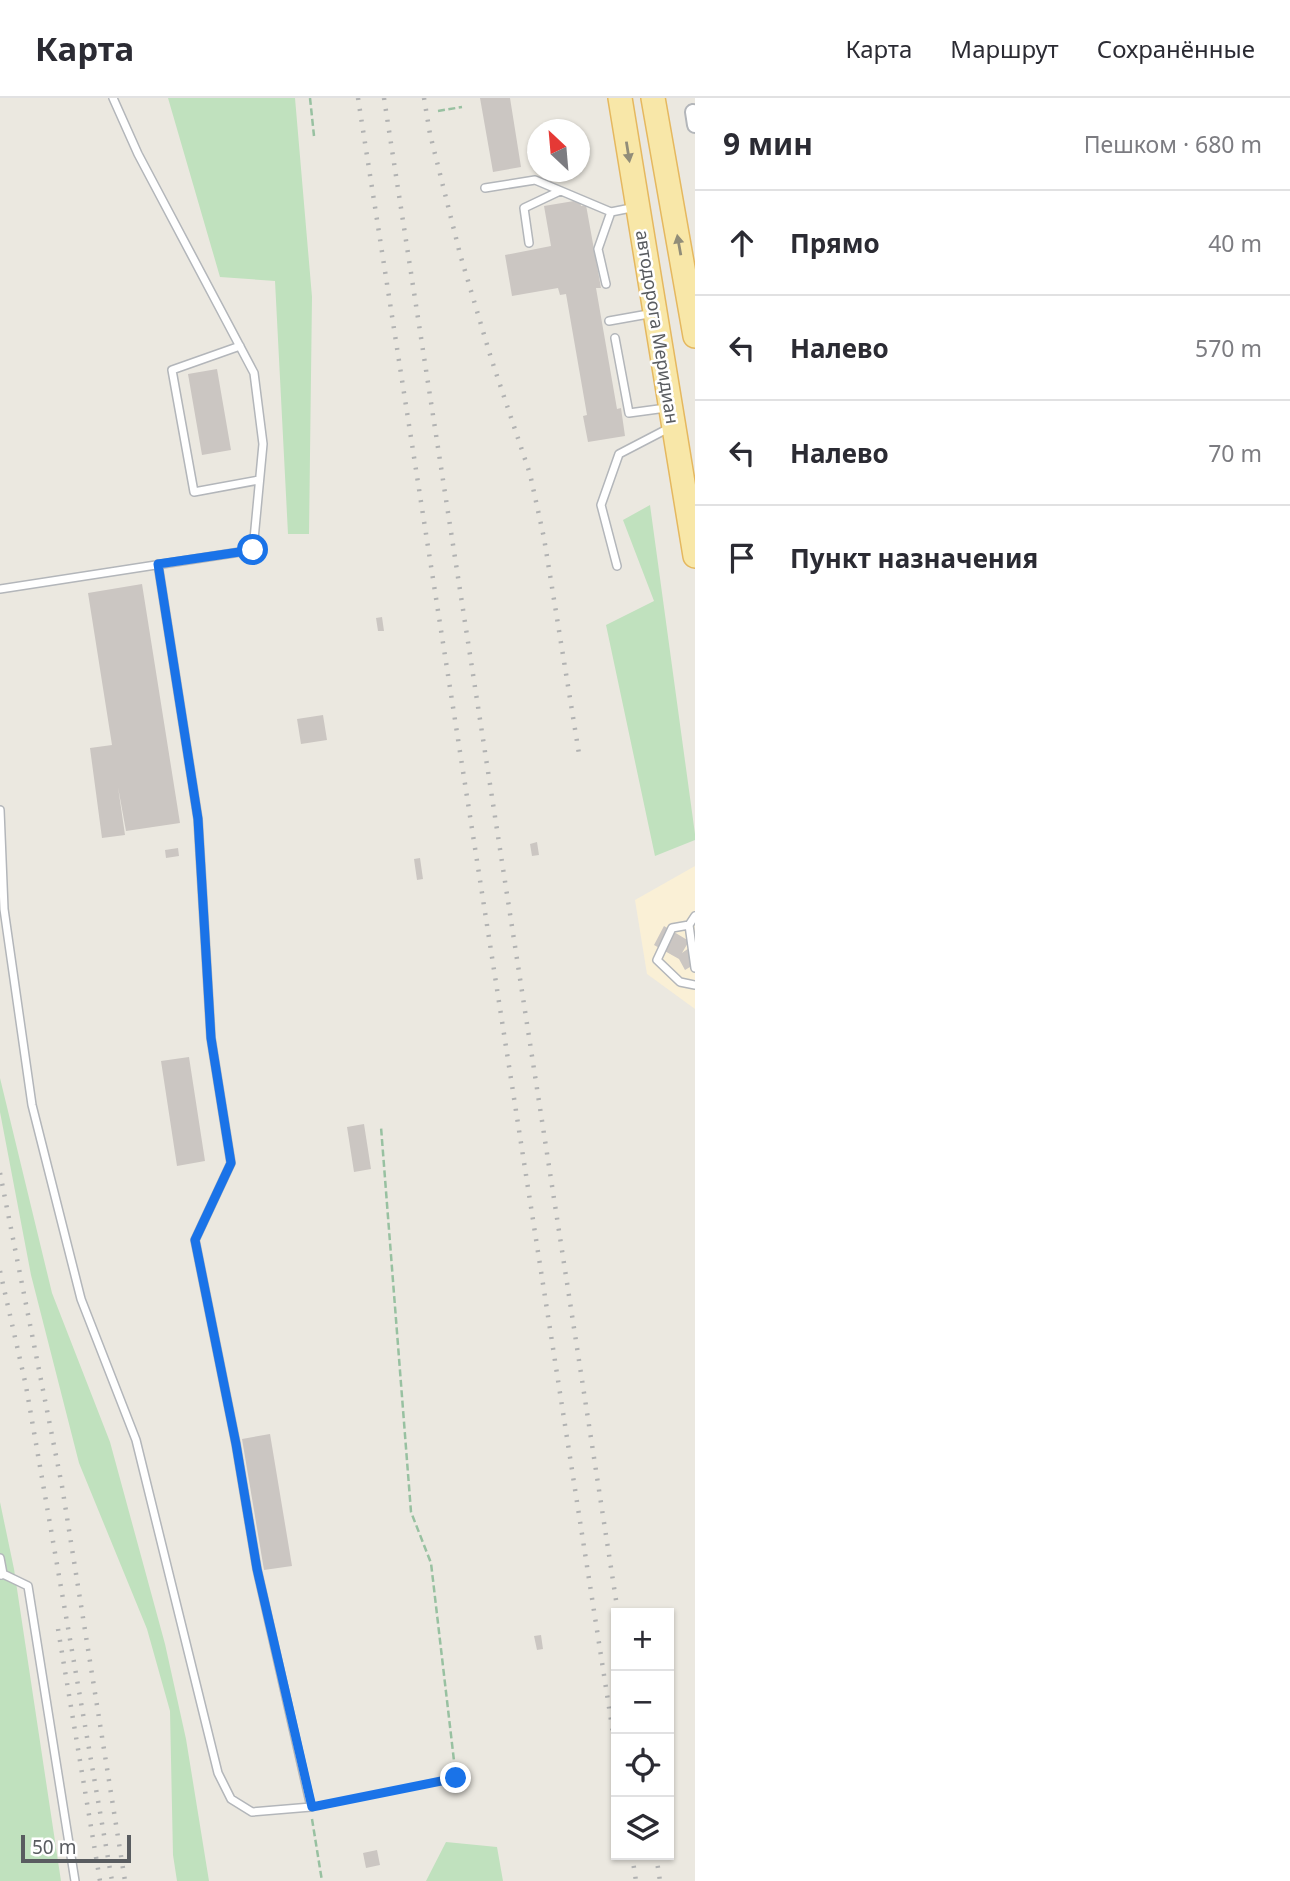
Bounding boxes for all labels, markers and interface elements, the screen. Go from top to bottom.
text: Карта [35,26,134,71]
text: Карта [845,32,912,65]
text: Маршрут [950,32,1059,65]
text: Сохранённые [1097,32,1255,65]
north arrow [527,119,590,182]
text: 9 мин [723,123,813,164]
text: Пешком · 680 m [1084,128,1262,160]
one-way arrow [623,141,634,163]
icon: ahead [723,224,761,262]
text: Прямо [790,225,880,261]
text: 40 m [1208,227,1262,259]
street label: автодорога Меридиан [631,228,685,426]
one-way arrow [673,234,684,256]
icon: left [723,329,761,367]
text: Налево [790,330,889,366]
text: 570 m [1195,332,1262,364]
icon: left [723,434,761,472]
text: Налево [790,435,889,471]
text: 70 m [1208,437,1262,469]
route start [237,534,268,565]
icon: arrive [723,539,761,577]
text: Пункт назначения [790,540,1038,576]
map controls [611,1608,674,1860]
button: + [611,1608,674,1671]
button: − [611,1671,674,1734]
button: locate [611,1734,674,1797]
route end [440,1762,471,1793]
button: layers [611,1797,674,1860]
scale bar [21,1832,131,1864]
text: 50 m [32,1834,76,1860]

